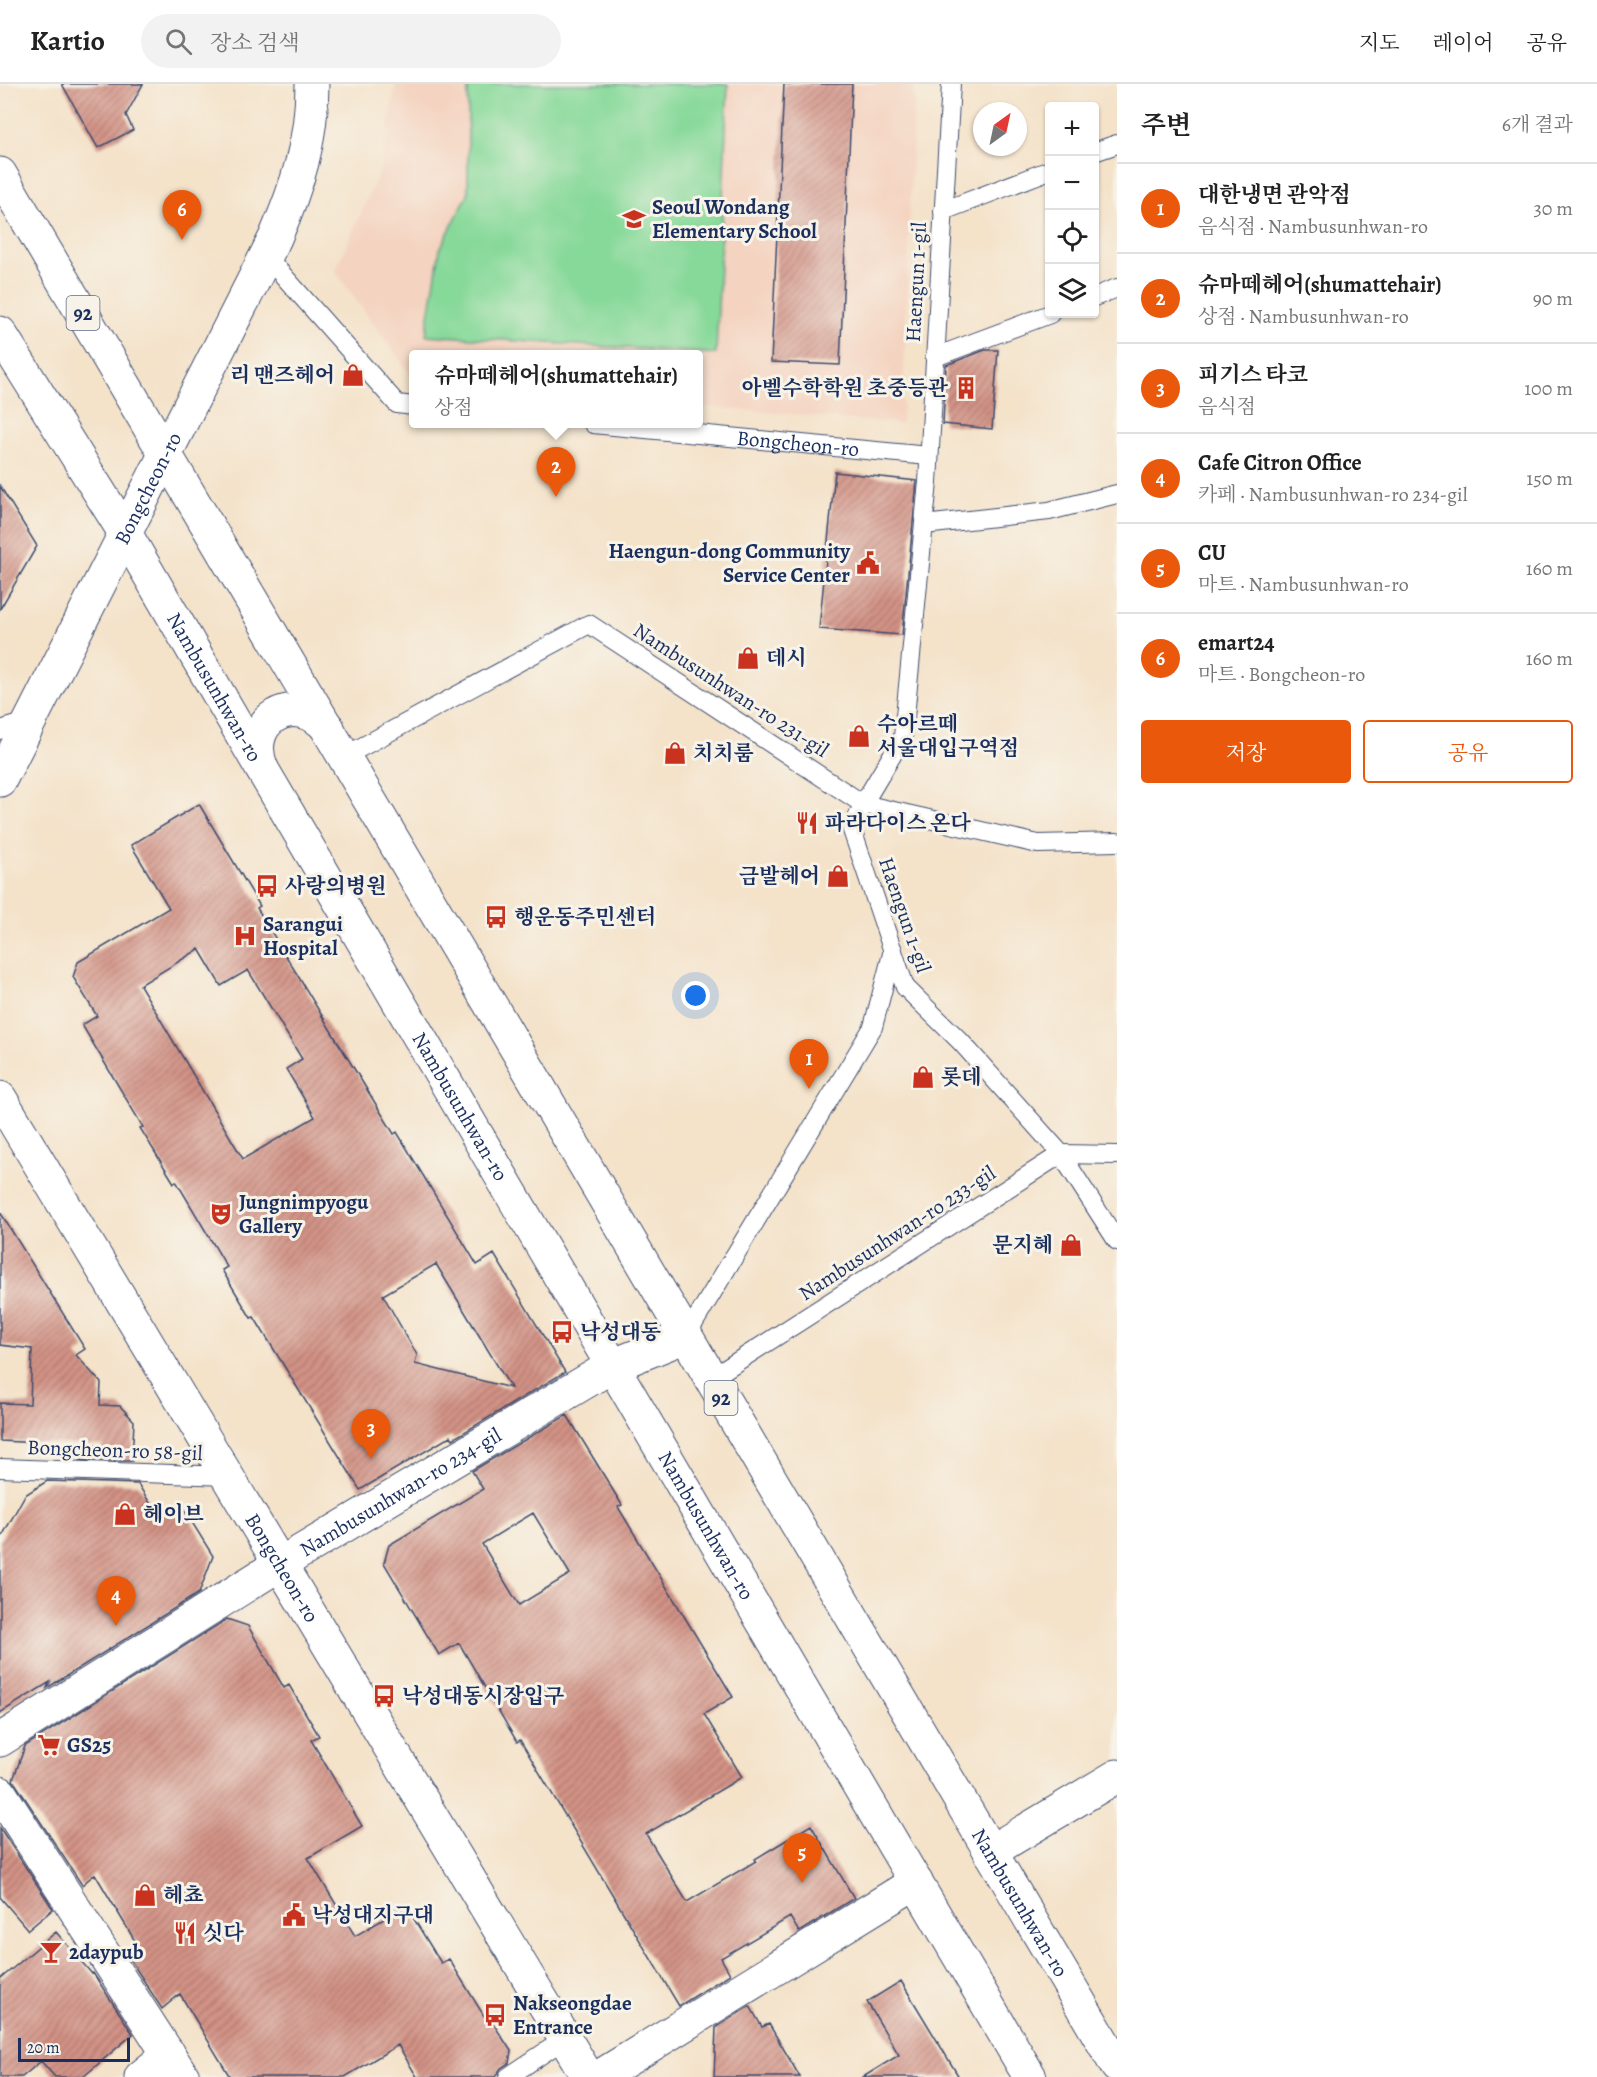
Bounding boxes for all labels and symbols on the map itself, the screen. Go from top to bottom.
north arrow [973,102,1027,156]
pin: 6 [162,190,201,240]
place label: Seoul Wondang Elementary School [652,193,817,245]
school or university icon: Seoul Wondang Elementary School [621,206,647,232]
street label: Haengun 1-gil [899,221,933,343]
road number: 92 [66,296,100,330]
place label: 리 맨즈헤어 [230,361,335,389]
shop icon: 리 맨즈헤어 [340,362,366,388]
place label: 아벨수학학원 초중등관 [741,374,949,402]
building icon: 아벨수학학원 초중등관 [953,375,979,401]
street label: Bongcheon-ro [736,424,860,463]
street label: Bongcheon-ro [108,427,188,549]
pin: 2 [536,448,576,497]
place label: Haengun-dong Community Service Center [609,537,851,589]
public building icon: Haengun-dong Community Service Center [855,550,881,576]
street label: Nambusunhwan-ro [160,607,269,767]
street label: Nambusunhwan-ro 231-gil [628,616,834,764]
place label: 데시 [766,644,807,672]
shop icon: 데시 [735,645,761,671]
place label: 수아르떼 서울대입구역점 [877,710,1019,762]
shop icon: 수아르떼 서울대입구역점 [846,723,872,749]
place label: 치치룸 [693,739,754,767]
shop icon: 치치룸 [662,740,688,766]
place label: 파라다이스 온다 [825,809,971,837]
restaurant icon: 파라다이스 온다 [794,810,820,836]
street label: Haengun 1-gil [872,854,938,976]
place label: 금발헤어 [739,862,820,890]
shop icon: 금발헤어 [825,863,851,889]
place label: 사랑의병원 [285,872,386,900]
bus stop icon: 사랑의병원 [254,873,280,899]
place label: 행운동주민센터 [514,903,656,931]
bus stop icon: 행운동주민센터 [483,904,509,930]
place label: Sarangui Hospital [263,910,343,962]
hospital icon: Sarangui Hospital [232,923,258,949]
your location [681,981,710,1010]
street label: Nambusunhwan-ro [405,1027,515,1186]
pin: 1 [790,1040,828,1089]
place label: 롯데 [941,1063,982,1091]
shop icon: 롯데 [910,1064,936,1090]
street label: Nambusunhwan-ro 233-gil [793,1159,1001,1307]
place label: Jungnimpyogu Gallery [239,1188,369,1240]
theatre icon: Jungnimpyogu Gallery [208,1201,234,1227]
place label: 문지혜 [992,1231,1053,1259]
shop icon: 문지혜 [1058,1232,1084,1258]
place label: 낙성대동 [580,1318,661,1346]
bus stop icon: 낙성대동 [549,1319,575,1345]
road number: 92 [704,1381,738,1415]
pin: 3 [352,1410,391,1459]
street label: Nambusunhwan-ro 234-gil [295,1422,505,1562]
street label: Bongcheon-ro 58-gil [27,1433,203,1467]
street label: Nambusunhwan-ro [652,1446,761,1605]
place label: 헤이브 [143,1500,204,1528]
shop icon: 헤이브 [112,1501,138,1527]
street label: Bongcheon-ro [239,1508,326,1628]
pin: 4 [96,1576,136,1626]
place label: 낙성대동시장입구 [402,1682,564,1710]
bus stop icon: 낙성대동시장입구 [371,1683,397,1709]
place label: GS25 [67,1731,111,1759]
supermarket icon: GS25 [36,1732,62,1758]
street label: Nambusunhwan-ro [965,1823,1075,1982]
pin: 5 [782,1834,822,1883]
place label: 헤쵸 [163,1881,204,1909]
shop icon: 헤쵸 [132,1882,158,1908]
place label: 낙성대지구대 [312,1901,434,1929]
public building icon: 낙성대지구대 [281,1902,307,1928]
place label: 싯다 [203,1919,244,1947]
restaurant icon: 싯다 [172,1920,198,1946]
place label: 2daypub [69,1938,144,1966]
bar icon: 2daypub [38,1939,64,1965]
place label: Nakseongdae Entrance [513,1989,632,2041]
bus stop icon: Nakseongdae Entrance [482,2002,508,2028]
scale bar [18,2035,130,2062]

